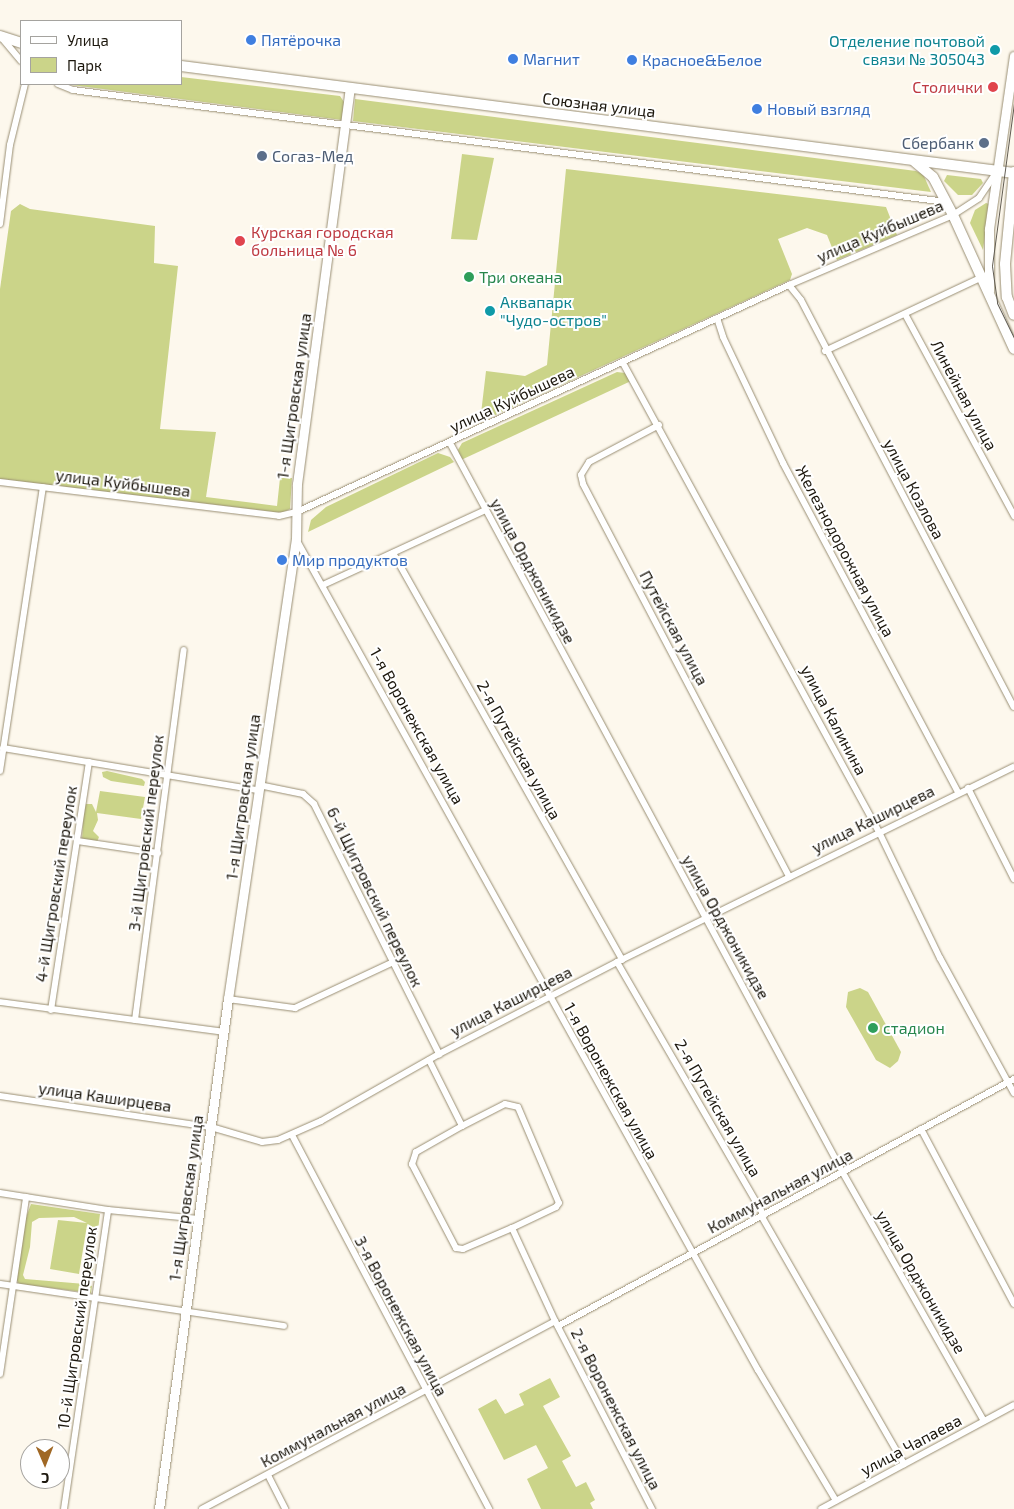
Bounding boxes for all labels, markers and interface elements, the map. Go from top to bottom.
legend [20,20,182,85]
place label: Пятёрочка [261,30,341,50]
text: Улица [67,31,109,49]
place label: Отделение почтовой связи № 305043 [829,31,985,69]
marker: Пятёрочка [245,34,257,46]
marker: Отделение почтовой связи № 305043 [989,44,1001,56]
place label: Магнит [523,49,580,69]
place label: Красное&Белое [642,50,762,70]
marker: Магнит [507,53,519,65]
marker: Красное&Белое [626,54,638,66]
text: Парк [67,56,102,74]
place label: Столички [912,77,983,97]
marker: Столички [987,81,999,93]
street label: Союзная улица [541,89,657,121]
place label: Новый взгляд [767,99,870,119]
marker: Новый взгляд [751,103,763,115]
place label: Сбербанк [902,133,974,153]
marker: Сбербанк [978,137,990,149]
place label: Согаз-Мед [272,146,353,166]
marker: Согаз-Мед [256,150,268,162]
street label: улица Куйбышева [814,196,946,266]
place label: Курская городская больница № 6 [251,222,394,260]
marker: Курская городская больница № 6 [233,234,247,248]
place label: Три океана [479,267,562,287]
marker: Три океана [463,271,475,283]
place label: Аквапарк "Чудо-остров" [500,292,607,330]
marker: Аквапарк "Чудо-остров" [484,305,496,317]
street label: 1-я Щигровская улица [273,312,315,480]
street label: Линейная улица [927,337,1001,453]
street label: улица Куйбышева [447,362,577,436]
street label: улица Козлова [880,436,948,542]
street label: Железнодорожная улица [792,462,898,640]
street label: улица Куйбышева [55,465,191,501]
street label: улица Орджоникидзе [487,495,579,647]
place label: Мир продуктов [292,550,408,570]
marker: Мир продуктов [276,554,288,566]
street label: Путейская улица [636,567,712,689]
street label: 1-я Воронежская улица [366,644,468,808]
street label: улица Калинина [797,662,871,778]
street label: 2-я Путейская улица [473,677,565,823]
street label: 1-я Щигровская улица [222,713,264,881]
street label: 3-й Щигровский переулок [124,734,168,932]
street label: улица Каширцева [809,781,937,857]
street label: 4-й Щигровский переулок [31,784,81,984]
street label: 6-й Щигровский переулок [323,804,427,990]
street label: улица Орджоникидзе [678,852,774,1002]
street label: улица Каширцева [447,962,575,1040]
street label: 1-я Воронежская улица [560,999,662,1163]
place label: стадион [883,1018,945,1038]
marker: стадион [867,1022,879,1034]
street label: 2-я Путейская улица [671,1036,765,1180]
street label: улица Каширцева [37,1078,173,1116]
street label: 1-я Щигровская улица [165,1114,207,1282]
street label: Коммунальная улица [704,1145,856,1237]
street label: улица Орджоникидзе [872,1207,970,1357]
street label: 10-й Щигровский переулок [53,1225,101,1431]
street label: 3-я Воронежская улица [351,1233,451,1399]
street label: 2-я Воронежская улица [567,1325,665,1493]
street label: Коммунальная улица [257,1379,409,1471]
street label: улица Чапаева [857,1410,965,1480]
north arrow [20,1439,70,1489]
text: С [41,1470,50,1487]

